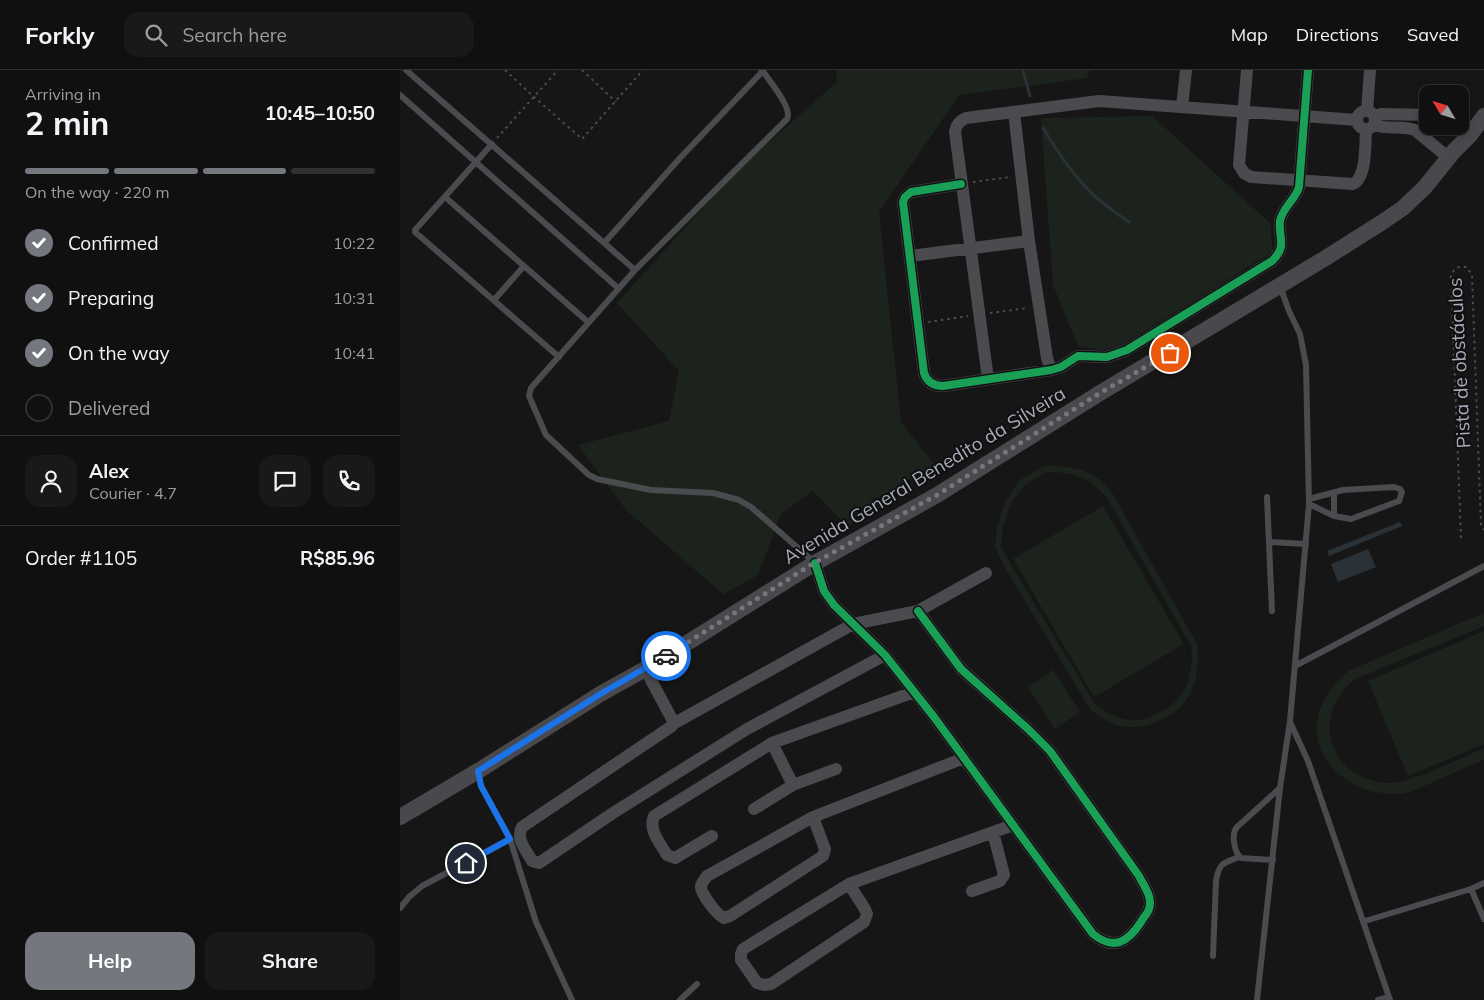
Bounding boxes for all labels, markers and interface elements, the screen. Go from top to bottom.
search box [124,12,474,57]
text: Forkly [25,20,94,50]
icon: search [142,21,170,49]
text: Search here [182,23,287,47]
text: Map [1231,23,1268,46]
text: Directions [1296,23,1379,46]
text: Saved [1407,23,1459,46]
text: Arriving in [25,84,101,104]
north arrow [1419,85,1469,135]
map controls [1419,85,1469,135]
text: 10:45–10:50 [265,101,375,125]
text: 2 min [25,103,109,143]
text: On the way · 220 m [25,182,170,202]
icon: check [25,229,53,257]
text: Confirmed [68,231,159,255]
text: 10:22 [333,233,375,253]
street label: Pista de obstáculos [1443,277,1475,449]
icon: check [25,284,53,312]
text: Preparing [68,286,154,310]
text: 10:31 [333,288,375,308]
pin [1149,332,1191,374]
icon: check [25,339,53,367]
icon: bag [1156,339,1184,367]
text: On the way [68,341,170,365]
text: 10:41 [333,343,375,363]
street label: Avenida General Benedito da Silveira [778,381,1070,569]
text: Delivered [68,396,150,420]
button: person [25,455,77,507]
button: chat [259,455,311,507]
button: phone [323,455,375,507]
text: Alex [89,459,129,483]
text: Courier · 4.7 [89,483,177,503]
text: Order #1105 [25,546,137,570]
text: R$85.96 [300,546,375,570]
courier [641,631,691,681]
icon: car [652,642,680,670]
pin [445,842,487,884]
icon: home [452,849,480,877]
button: Help [25,932,195,990]
button: Share [205,932,375,990]

